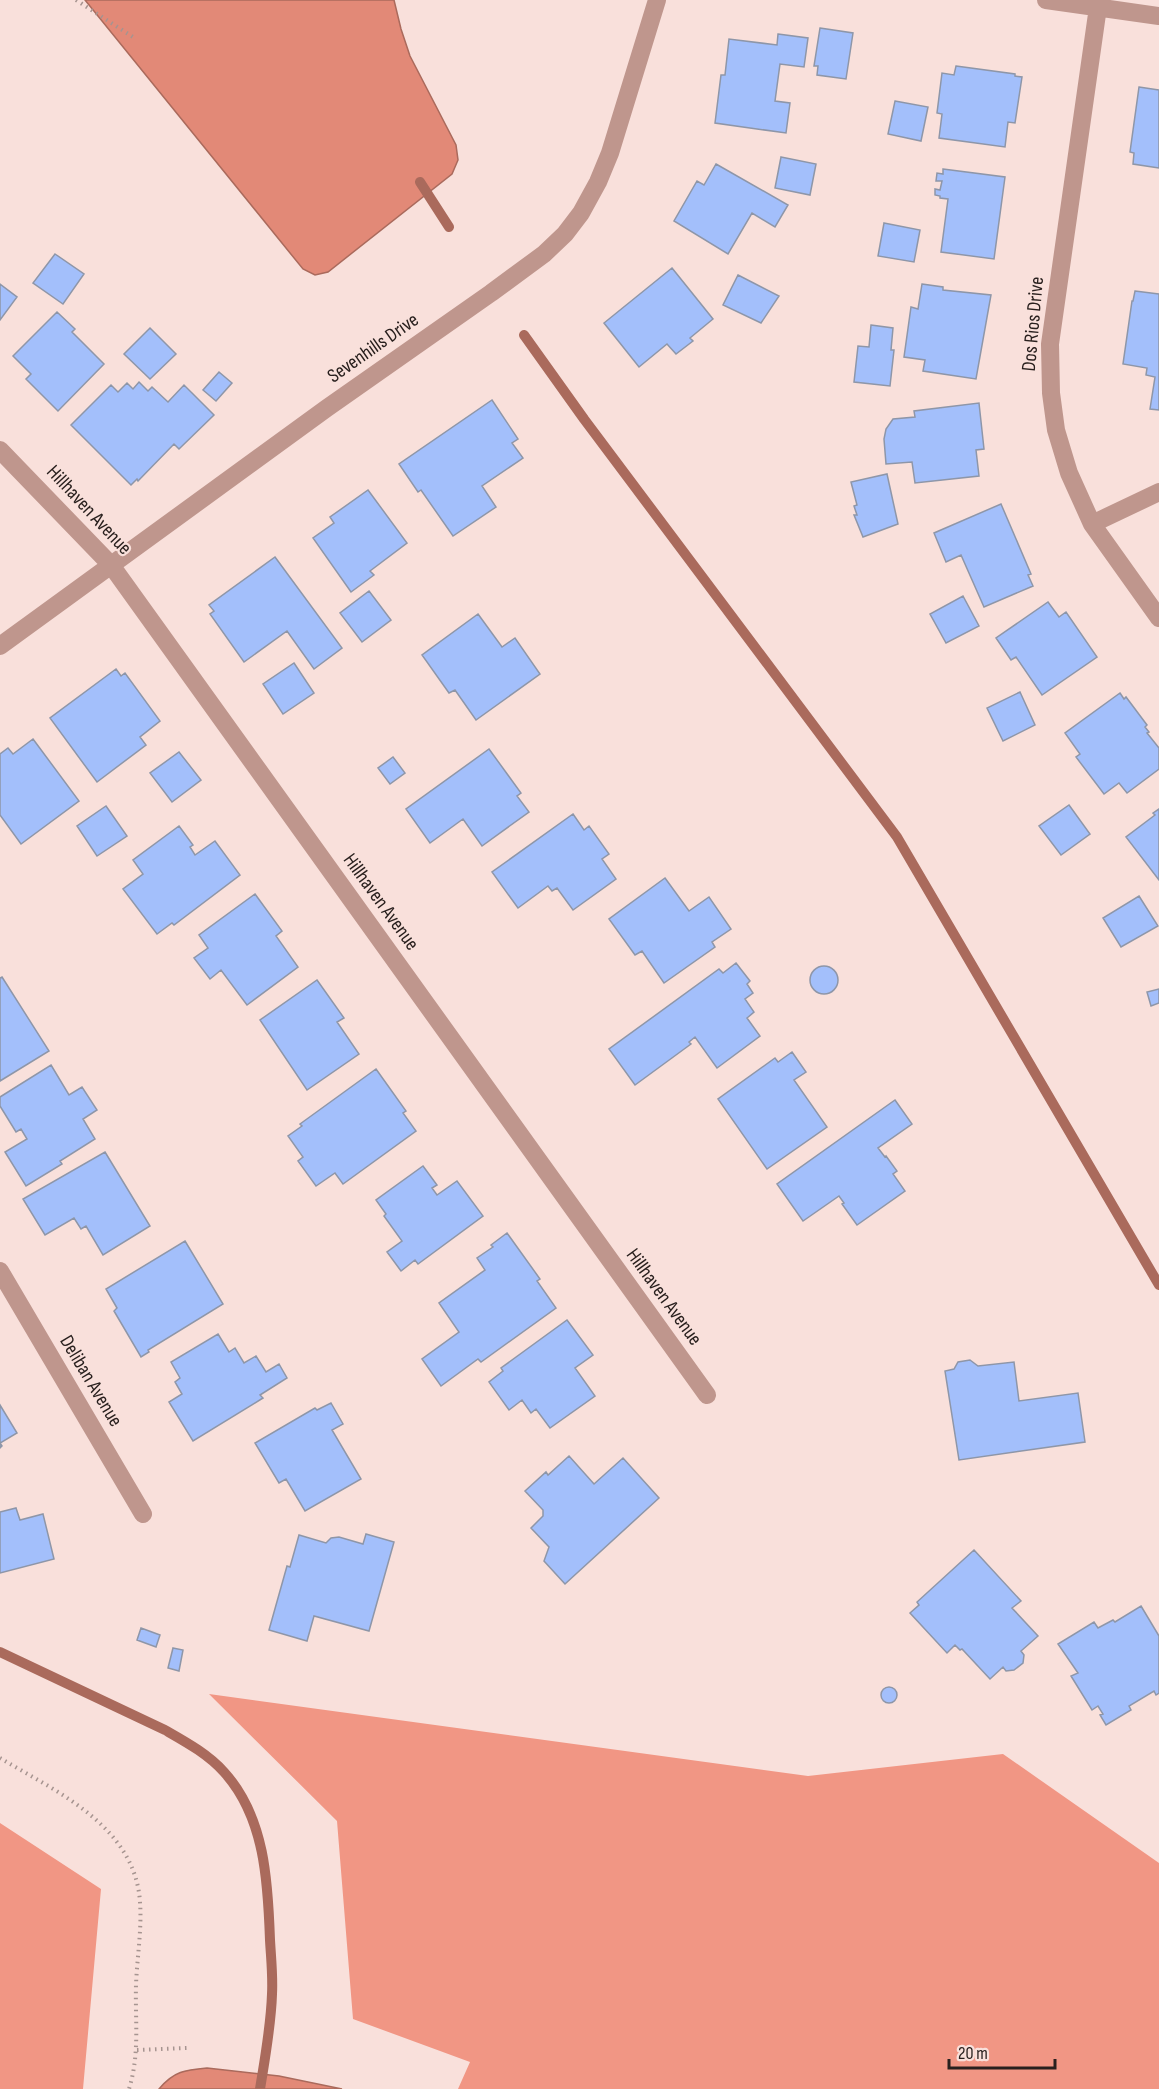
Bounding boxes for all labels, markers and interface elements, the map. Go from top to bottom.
street label: Dos Rios Drive [1017,276,1049,372]
street label: Sevenhills Drive [323,308,423,388]
street label: Hillhaven Avenue [41,460,137,560]
street label: Hillhaven Avenue [338,849,424,955]
street label: Hillhaven Avenue [621,1244,707,1350]
street label: Deliban Avenue [54,1331,128,1431]
scale bar [949,2032,1056,2070]
text: 20 m [958,2043,988,2064]

